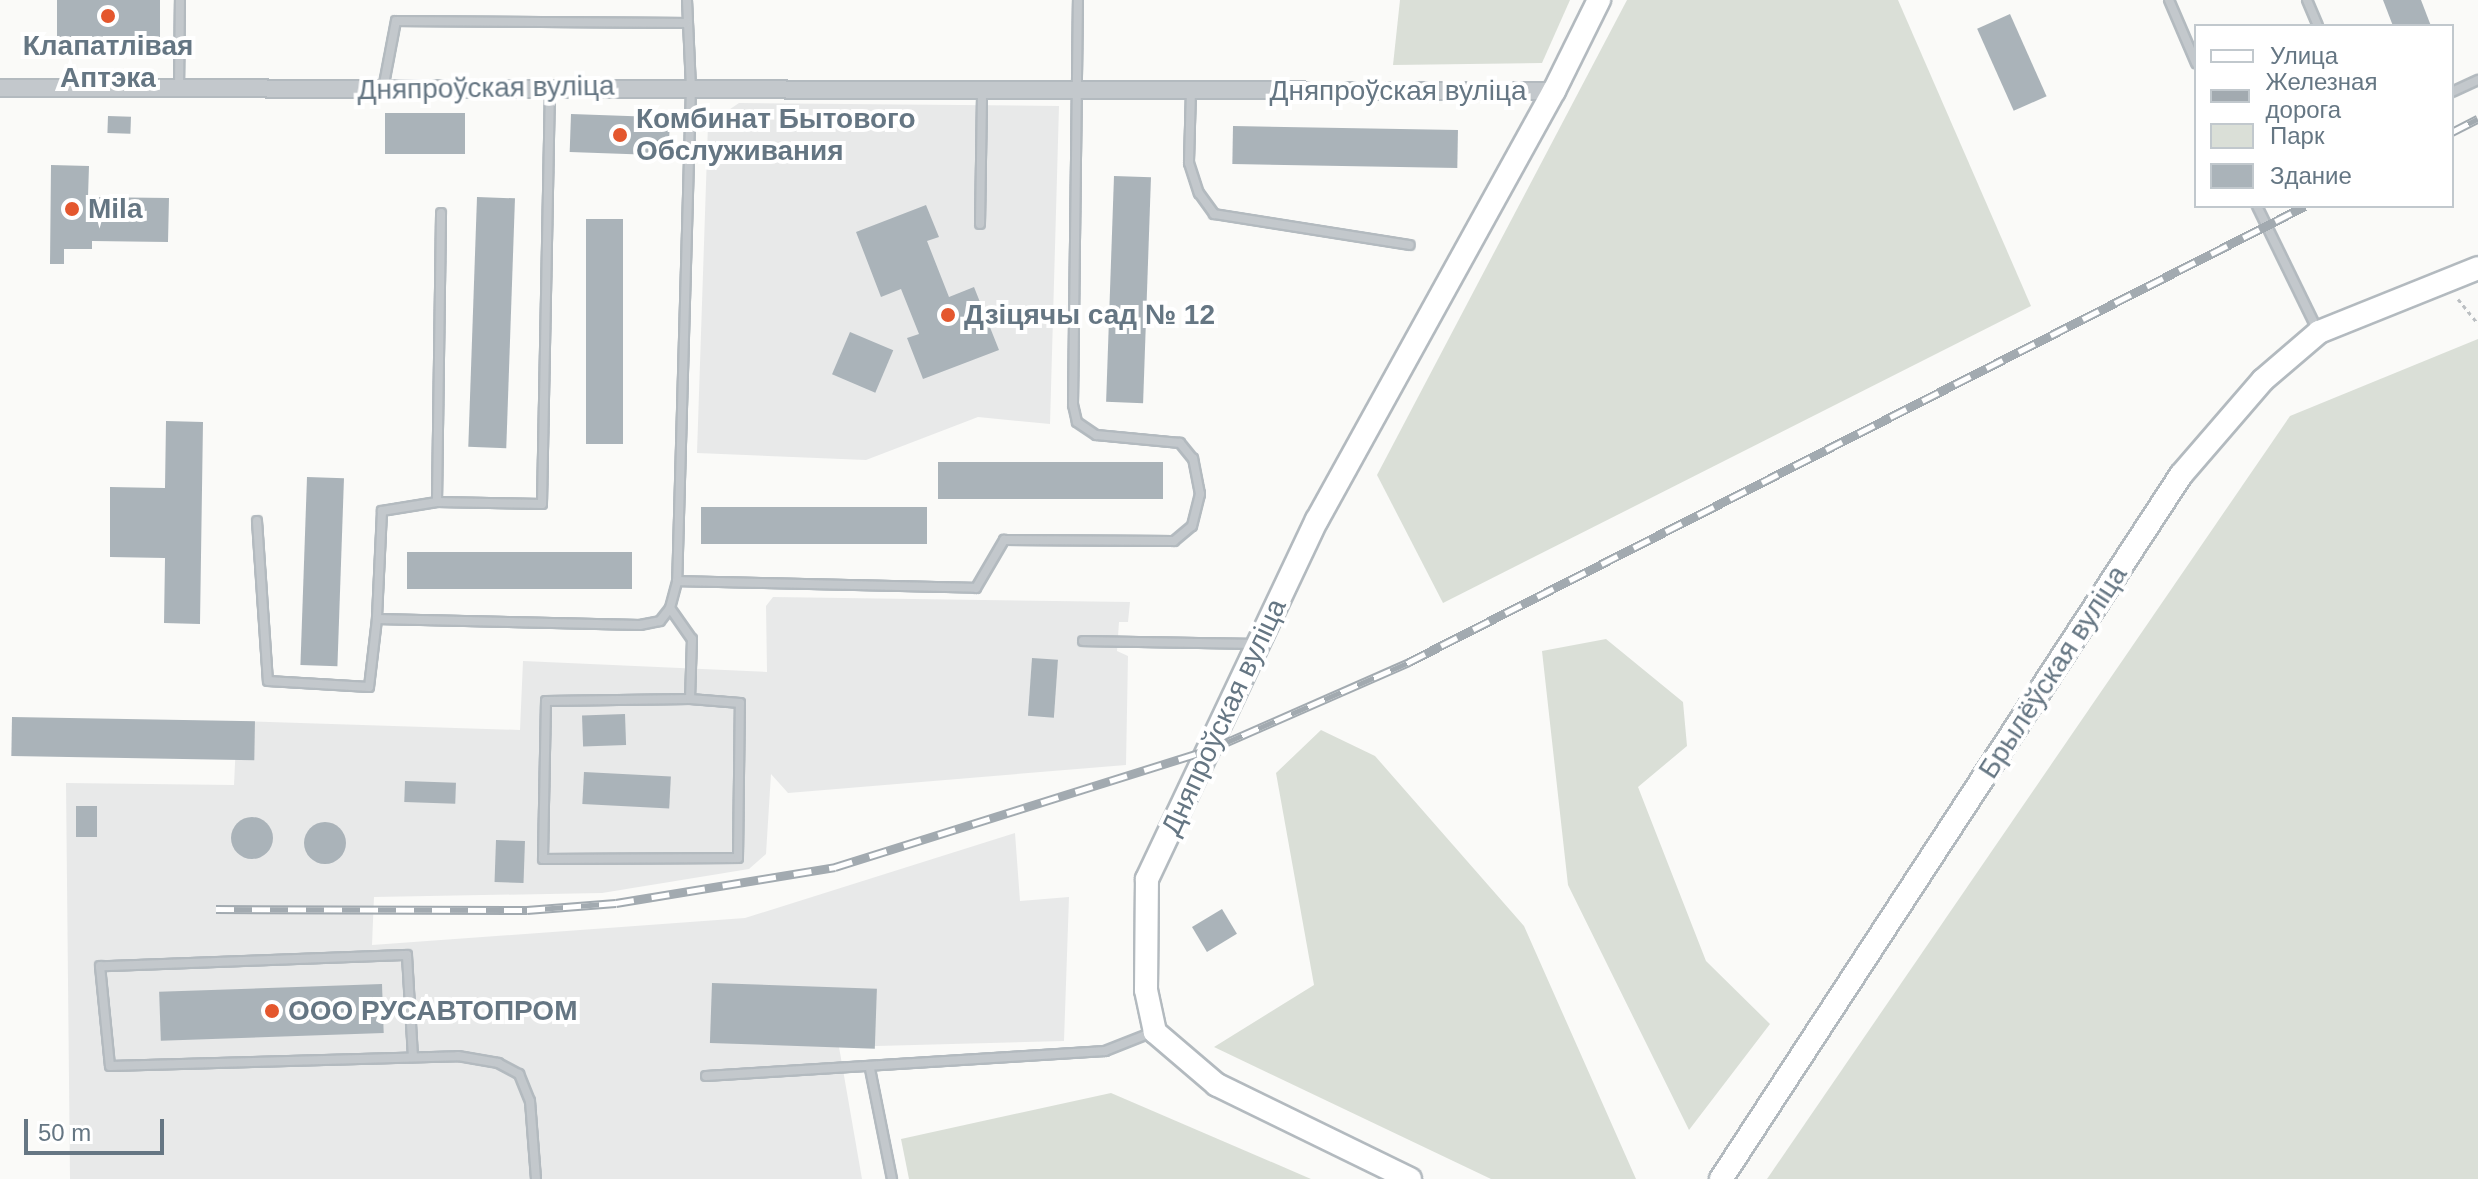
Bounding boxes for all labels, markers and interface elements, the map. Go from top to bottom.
marker: Клапатлівая Аптэка [99,7,117,25]
legend [2194,24,2454,208]
place label: Клапатлівая Аптэка [23,29,193,95]
text: Улица [2270,42,2338,69]
text: Железная дорога [2266,68,2377,123]
street label: Дняпроўская вуліца [357,69,615,107]
street label: Дняпроўская вуліца [1269,74,1527,108]
place label: Комбинат Бытового Обслуживания [636,102,915,168]
text: Парк [2270,122,2324,149]
marker: Комбинат Бытового Обслуживания [611,126,629,144]
text: Здание [2270,162,2352,189]
place label: Mila [88,192,142,226]
marker: Mila [63,200,81,218]
place label: Дзіцячы сад № 12 [964,298,1215,332]
marker: Дзіцячы сад № 12 [939,306,957,324]
street label: Брылёўская вуліца [1972,559,2134,785]
street label: Дняпроўская вуліца [1154,593,1294,841]
place label: ООО РУСАВТОПРОМ [288,994,577,1028]
marker: ООО РУСАВТОПРОМ [263,1002,281,1020]
scale bar [28,1103,168,1153]
text: 50 m [38,1119,91,1146]

